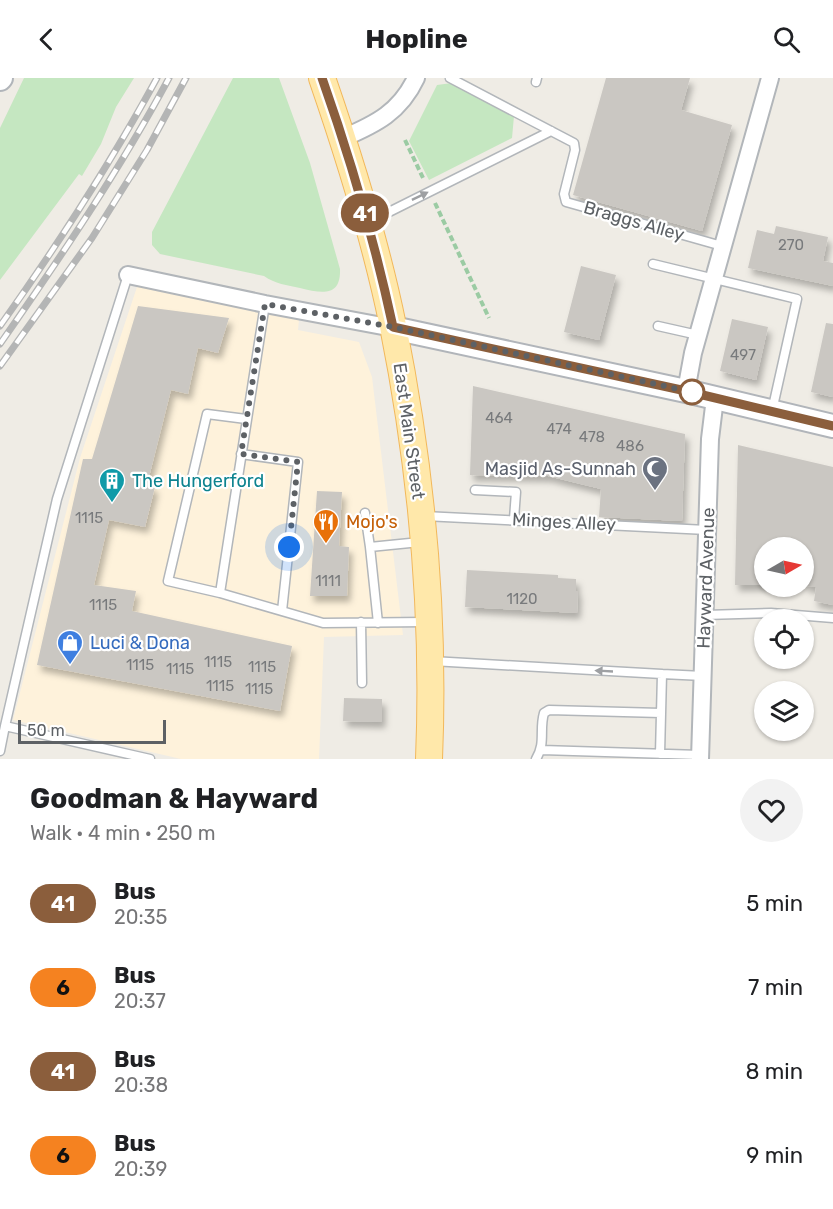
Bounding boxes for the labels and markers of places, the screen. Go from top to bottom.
unlabelled marker [679,379,705,405]
mosque icon: Masjid As-Sunnah [640,454,670,492]
place label: Masjid As-Sunnah [485,458,636,480]
building icon: The Hungerford [97,466,127,504]
place label: The Hungerford [132,470,264,492]
restaurant icon: Mojo's [311,507,341,545]
place label: Mojo's [346,511,398,533]
shop icon: Luci & Dona [55,628,85,666]
place label: Luci & Dona [90,632,190,654]

